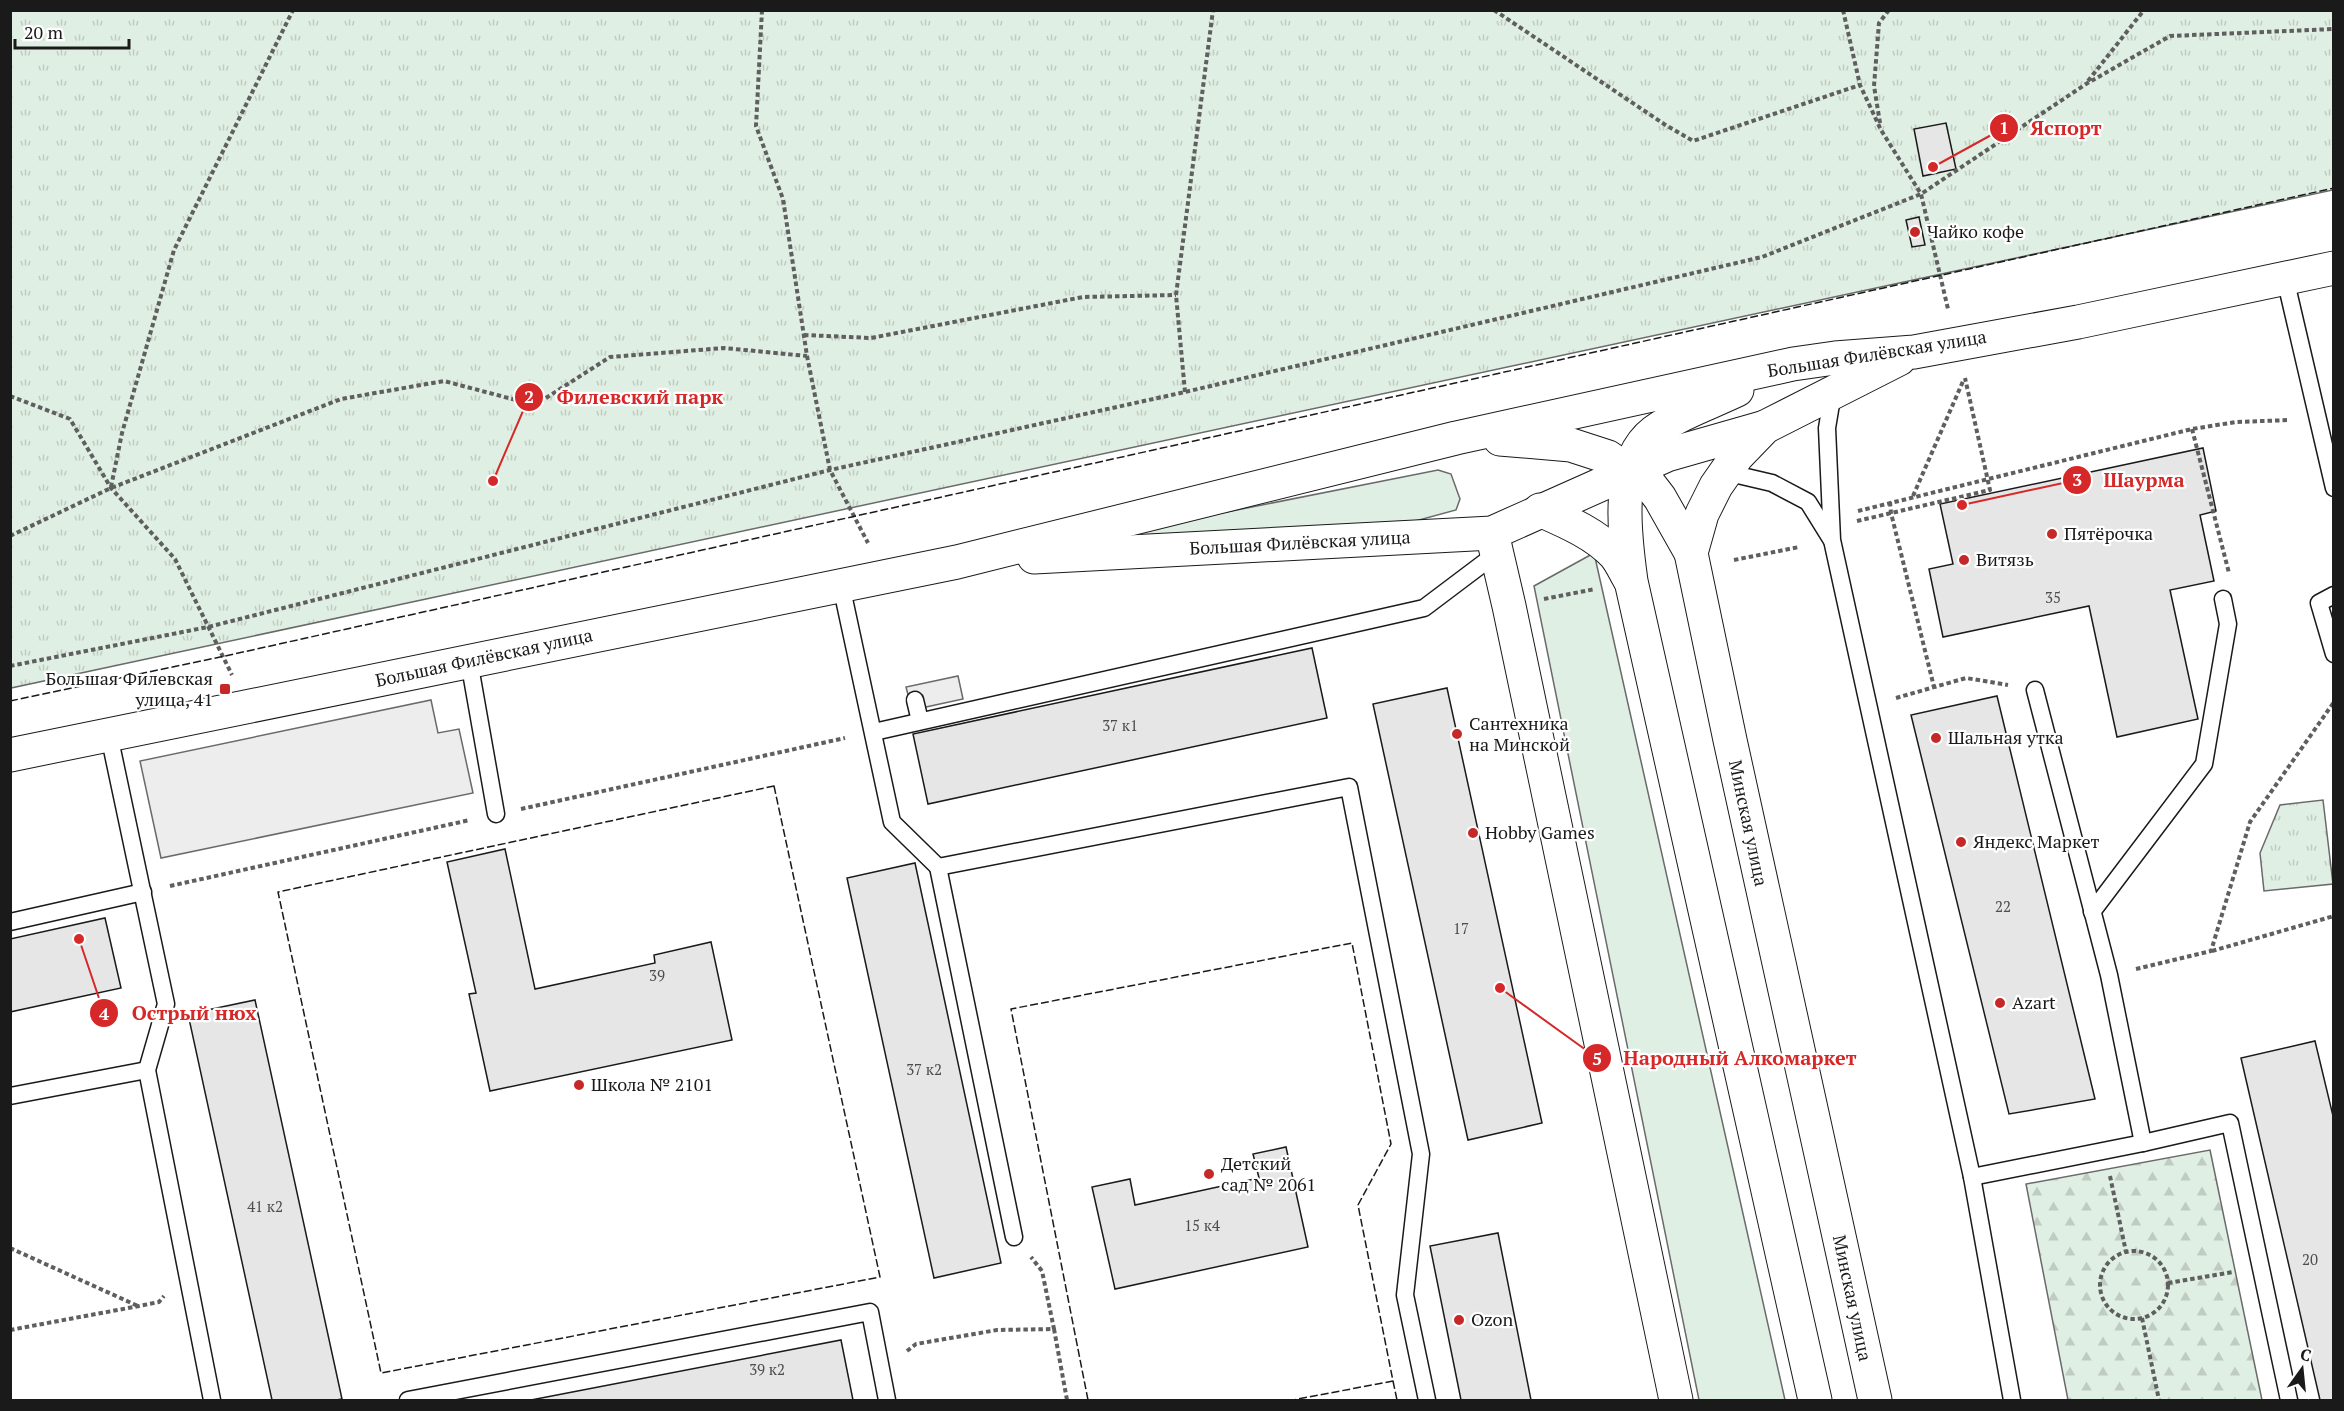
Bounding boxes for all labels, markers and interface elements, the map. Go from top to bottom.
scale bar [15,12,129,50]
text: 20 m [24,20,64,44]
callout: Яспорт [1989,109,2114,147]
text: Яспорт [2030,114,2102,141]
text: 1 [1999,115,2009,139]
place label: Чайко кофе [1927,219,2024,243]
marker: Чайко кофе [1908,225,1922,239]
street label: Большая Филёвская улица [1766,324,1988,382]
callout: Филевский парк [514,378,735,416]
text: Филевский парк [557,383,723,410]
text: 2 [524,384,534,408]
callout: Шаурма [2062,461,2197,499]
text: Шаурма [2103,466,2185,493]
text: 3 [2072,467,2082,491]
place label: Пятёрочка [2064,521,2153,545]
street label: Большая Филёвская улица [1189,524,1411,560]
marker: Пятёрочка [2045,527,2059,541]
place label: Витязь [1976,547,2034,571]
marker: Витязь [1957,553,1971,567]
house number: 35 [2045,587,2061,607]
street label: Большая Филёвская улица [373,622,595,692]
place label: Большая Филевская улица, 41 [46,666,213,711]
marker: Большая Филевская улица, 41 [218,682,232,696]
place label: Сантехника на Минской [1469,711,1570,756]
house number: 37 к1 [1102,715,1138,735]
place label: Шальная утка [1948,725,2064,749]
marker: Сантехника на Минской [1450,727,1464,741]
marker: Шальная утка [1929,731,1943,745]
street label: Минская улица [1724,758,1774,888]
place label: Hobby Games [1485,820,1595,844]
marker: Hobby Games [1466,826,1480,840]
place label: Яндекс Маркет [1973,829,2100,853]
marker: Яндекс Маркет [1954,835,1968,849]
house number: 22 [1995,896,2011,916]
house number: 17 [1453,918,1469,938]
house number: 39 [649,965,665,985]
place label: Azart [2012,990,2056,1014]
callout: Острый нюх [89,994,268,1032]
marker: Azart [1993,996,2007,1010]
text: Острый нюх [132,999,256,1026]
text: 4 [99,1001,110,1025]
callout: Народный Алкомаркет [1582,1039,1869,1077]
text: Народный Алкомаркет [1623,1044,1857,1071]
text: 5 [1592,1046,1602,1070]
house number: 37 к2 [906,1059,942,1079]
place label: Школа № 2101 [591,1072,713,1096]
marker: Школа № 2101 [572,1078,586,1092]
place label: Детский сад № 2061 [1221,1151,1316,1196]
marker: Детский сад № 2061 [1202,1167,1216,1181]
house number: 41 к2 [247,1196,283,1216]
house number: 15 к4 [1184,1215,1220,1235]
street label: Минская улица [1828,1233,1878,1363]
house number: 20 [2302,1249,2318,1269]
place label: Ozon [1471,1307,1514,1331]
marker: Ozon [1452,1313,1466,1327]
north arrow [2272,1339,2332,1399]
text: С [2298,1343,2314,1366]
house number: 39 к2 [749,1359,785,1379]

